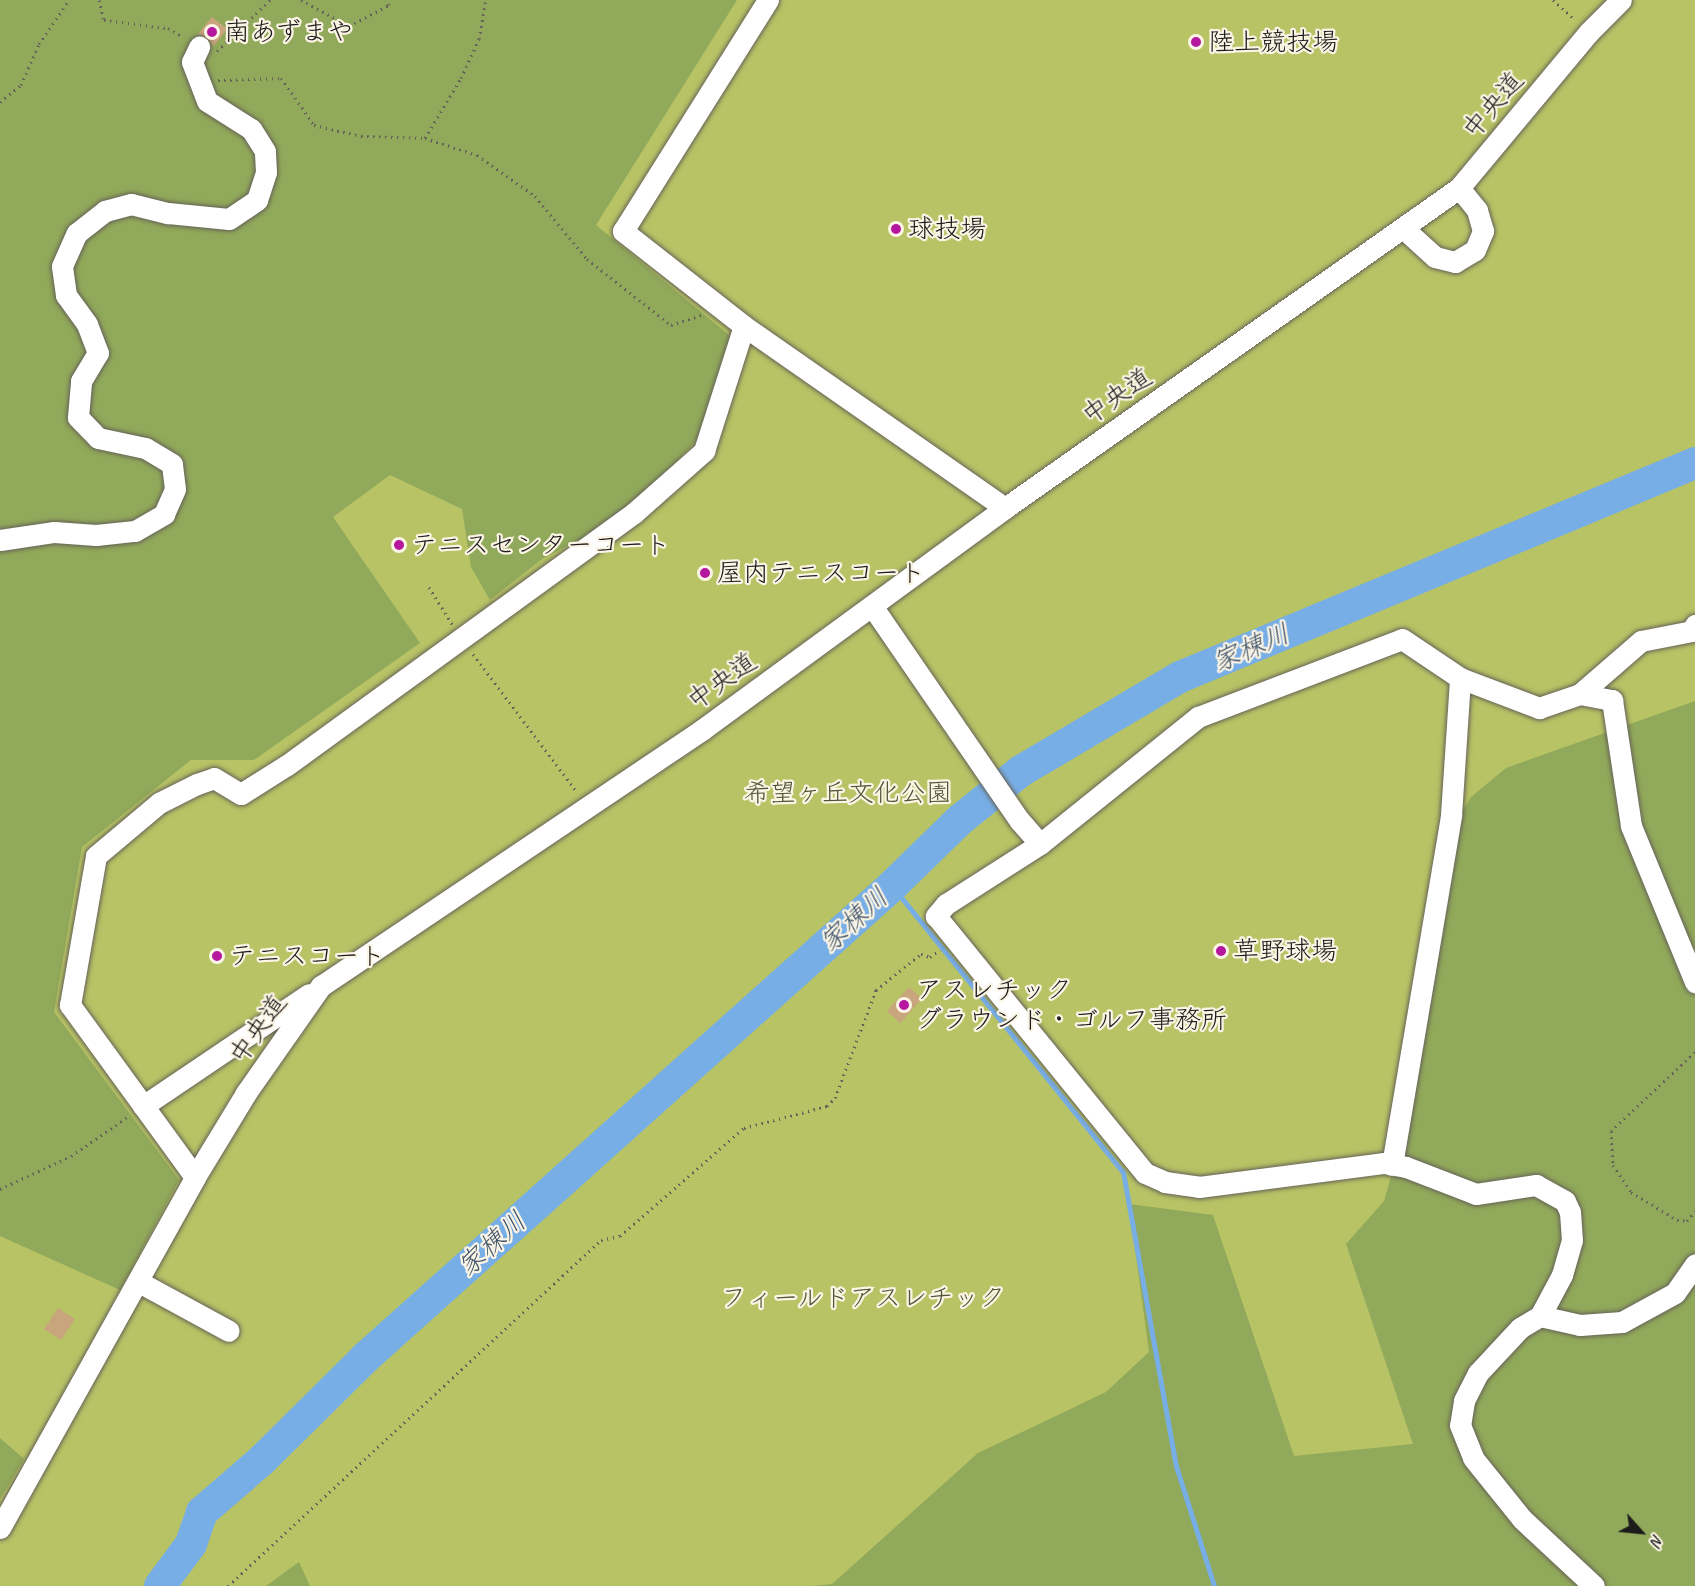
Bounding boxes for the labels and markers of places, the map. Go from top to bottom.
place label: 南あずまや [224,16,354,48]
marker: 南あずまや [205,25,219,39]
place label: 陸上競技場 [1208,26,1338,58]
marker: 陸上競技場 [1189,35,1203,49]
place label: 球技場 [908,213,986,245]
marker: 球技場 [889,222,903,236]
place label: テニスセンターコート [411,529,671,561]
marker: テニスセンターコート [392,538,406,552]
place label: 屋内テニスコート [717,557,925,589]
marker: 屋内テニスコート [698,566,712,580]
place label: 草野球場 [1233,935,1337,967]
place label: テニスコート [229,940,385,972]
marker: 草野球場 [1214,944,1228,958]
marker: テニスコート [210,949,224,963]
place label: アスレチック グラウンド・ゴルフ事務所 [916,974,1228,1036]
marker: アスレチック グラウンド・ゴルフ事務所 [897,998,911,1012]

